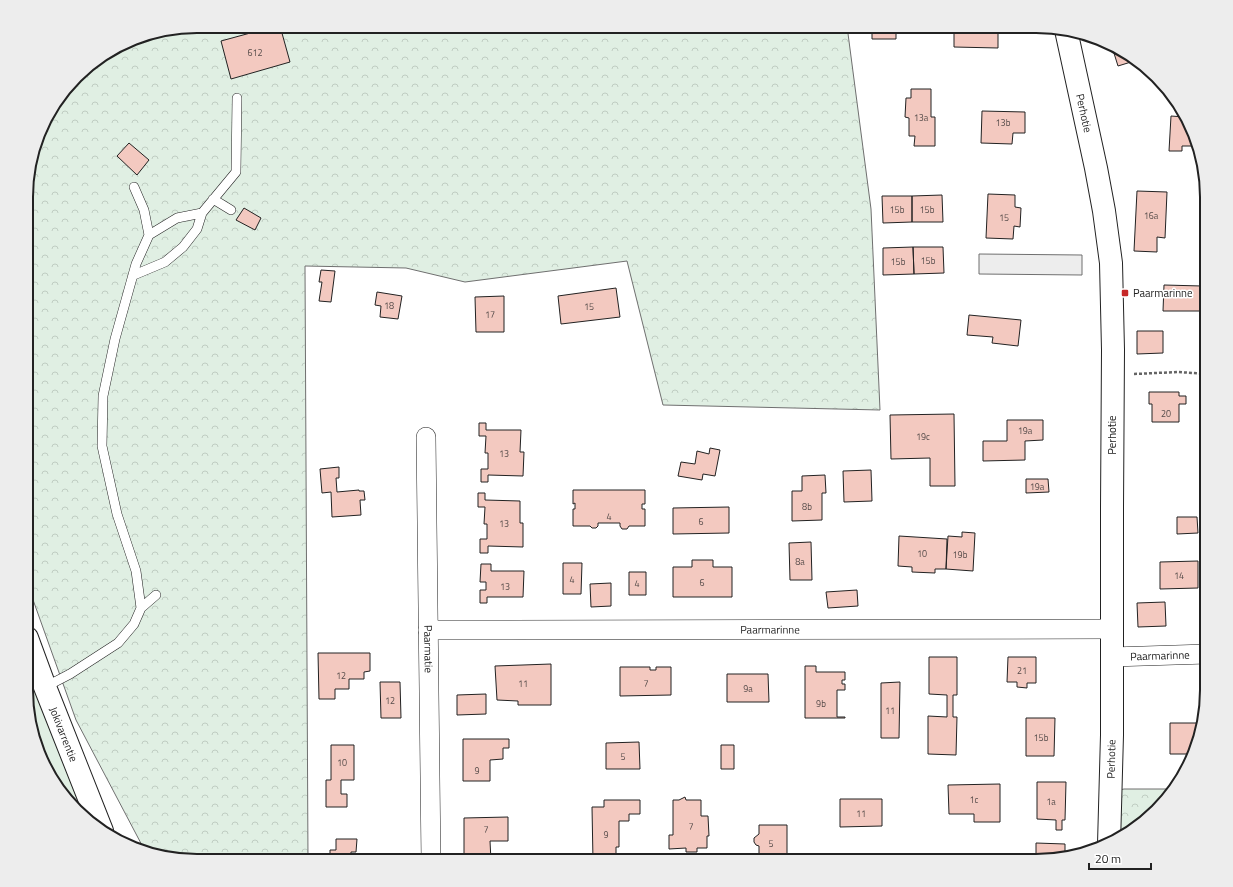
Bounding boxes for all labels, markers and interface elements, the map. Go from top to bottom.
house number: 612 [247,46,263,59]
street label: Perhotie [1072,92,1096,134]
house number: 13a [914,111,929,124]
house number: 13b [996,116,1011,129]
house number: 15b [890,203,905,216]
house number: 15b [920,203,935,216]
house number: 16a [1144,209,1159,222]
house number: 15 [999,211,1009,224]
house number: 15b [921,254,936,267]
house number: 15b [891,255,906,268]
place label: Paarmarinne [1133,285,1193,301]
marker: Paarmarinne [1120,288,1130,298]
house number: 18 [384,299,394,312]
house number: 15 [584,300,594,313]
house number: 17 [485,308,495,321]
house number: 20 [1161,407,1171,420]
street label: Perhotie [1104,415,1120,455]
house number: 19a [1018,424,1033,437]
house number: 19c [916,430,930,443]
house number: 13 [499,447,509,460]
house number: 19a [1030,480,1045,493]
house number: 8b [802,500,812,513]
house number: 4 [606,510,612,523]
house number: 6 [698,515,704,528]
house number: 13 [499,517,509,530]
house number: 10 [917,547,927,560]
house number: 19b [953,548,968,561]
house number: 8a [795,555,805,568]
house number: 14 [1174,569,1184,582]
house number: 4 [569,573,575,586]
house number: 6 [699,576,705,589]
house number: 4 [634,577,640,590]
house number: 13 [500,580,510,593]
street label: Paarmarinne [740,621,800,638]
street label: Paarmatie [420,625,437,673]
street label: Paarmarinne [1130,647,1190,664]
house number: 21 [1017,664,1027,677]
house number: 12 [336,669,346,682]
house number: 11 [518,677,528,690]
house number: 7 [643,677,649,690]
house number: 9a [743,682,753,695]
house number: 12 [385,694,395,707]
house number: 9b [816,697,826,710]
street label: Jokivarrentie [46,704,82,765]
house number: 11 [885,704,895,717]
house number: 15b [1034,731,1049,744]
street label: Perhotie [1103,739,1119,779]
house number: 5 [620,750,626,763]
house number: 10 [337,756,347,769]
house number: 9 [474,764,480,777]
house number: 1c [970,793,979,806]
house number: 1a [1046,795,1056,808]
house number: 11 [856,807,866,820]
house number: 7 [688,820,694,833]
house number: 7 [483,823,489,836]
house number: 9 [603,828,609,841]
house number: 5 [768,837,774,850]
scale bar [1089,845,1151,871]
text: 20 m [1095,849,1121,868]

